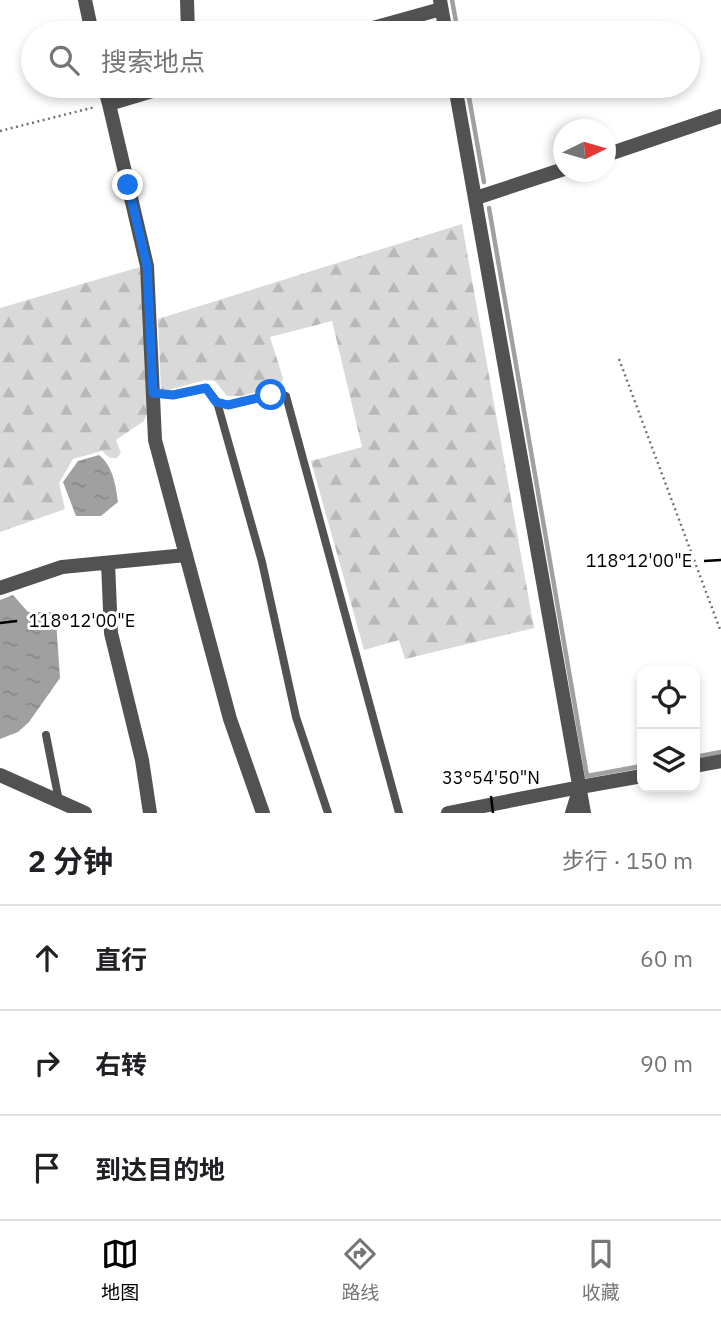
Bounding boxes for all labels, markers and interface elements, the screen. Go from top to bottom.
search box [21,21,700,98]
icon: search [45,41,83,79]
text: 搜索地点 [101,44,205,78]
north arrow [553,119,616,182]
route end [112,169,143,200]
route start [255,379,286,410]
text: 118°12'00"E [586,549,692,572]
text: 118°12'00"E [29,609,135,632]
map controls [637,666,700,792]
button: locate [637,666,700,729]
button: layers [637,729,700,792]
text: 33°54'50"N [442,766,540,789]
text: 2 分钟 [28,841,113,880]
text: 步行 · 150 m [562,845,693,875]
icon: ahead [28,939,66,977]
text: 直行 [95,942,147,976]
text: 60 m [640,943,693,973]
icon: right [28,1044,66,1082]
text: 右转 [95,1047,147,1081]
text: 90 m [640,1048,693,1078]
icon: arrive [28,1149,66,1187]
text: 到达目的地 [95,1152,225,1186]
tab: 地图 [101,1235,139,1304]
tab: 路线 [341,1235,380,1304]
tab: 收藏 [582,1235,620,1304]

